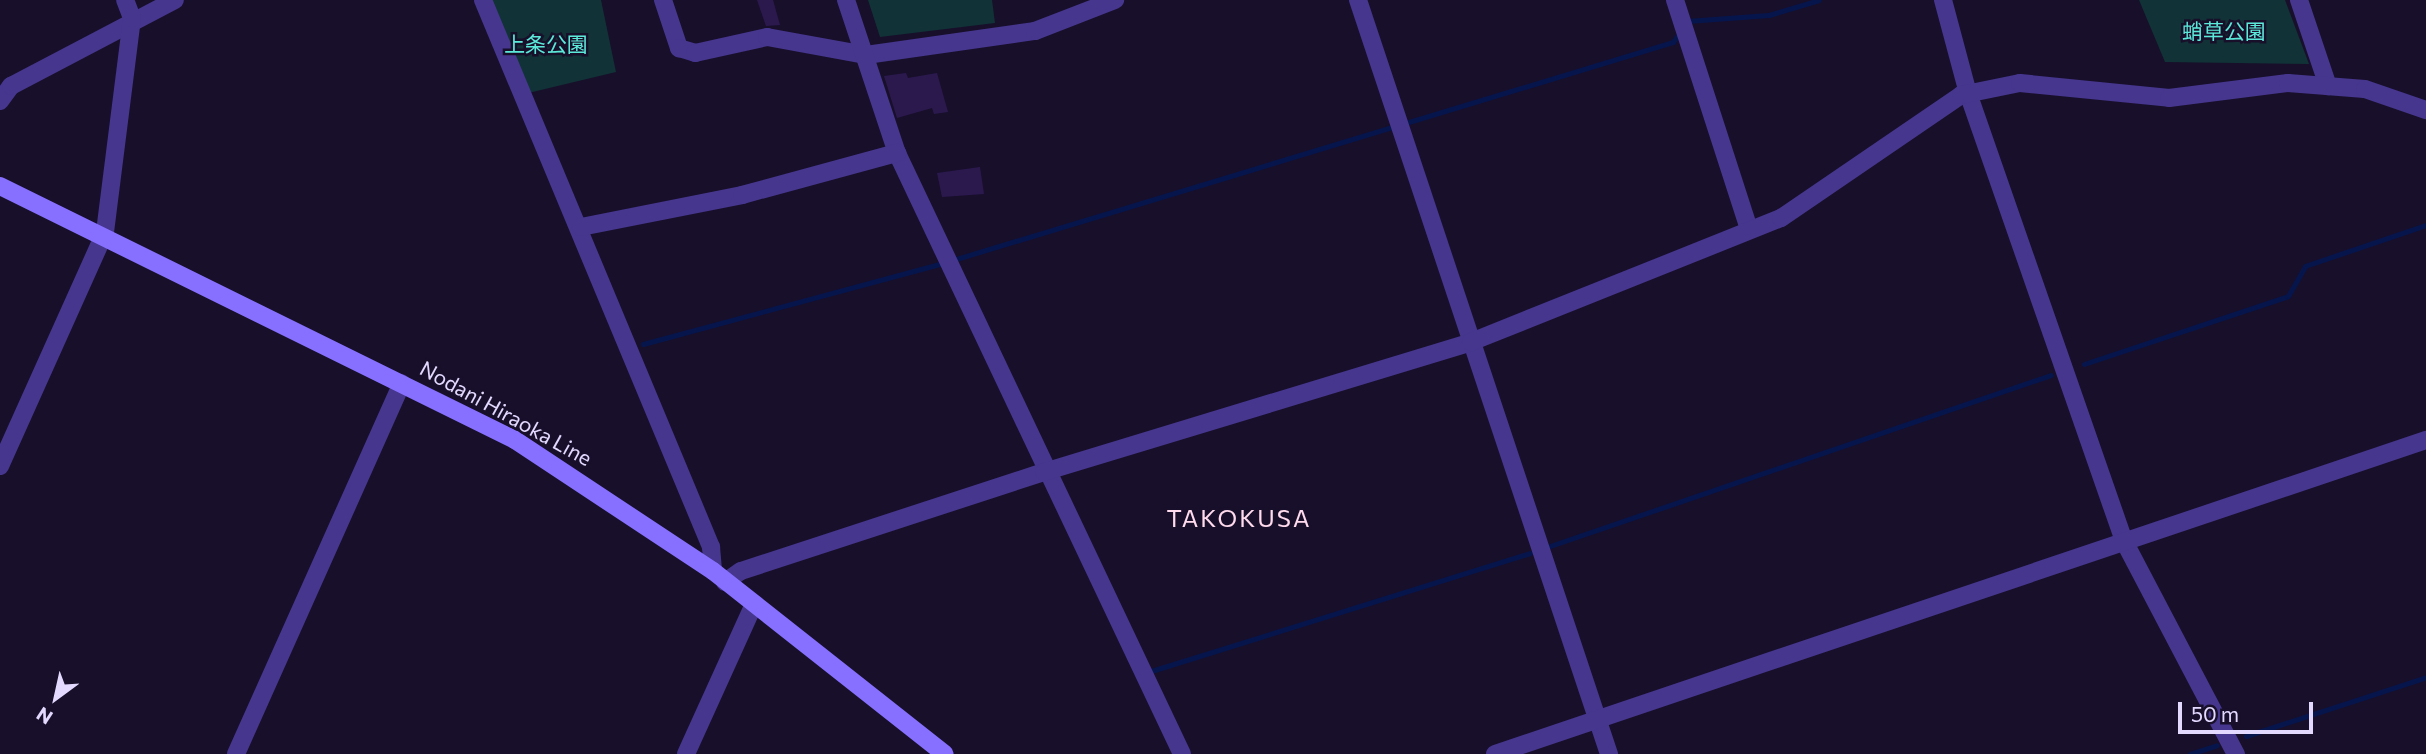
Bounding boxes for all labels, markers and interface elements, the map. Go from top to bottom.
park label: 蛸草公園 [2182,18,2266,44]
park label: 上条公園 [504,31,588,57]
street label: Nodani Hiraoka Line [416,355,596,471]
district label: TAKOKUSA [1167,504,1311,532]
north arrow [21,663,91,733]
scale bar [2181,688,2316,732]
text: 50 m [2191,701,2239,726]
text: N [32,703,57,730]

